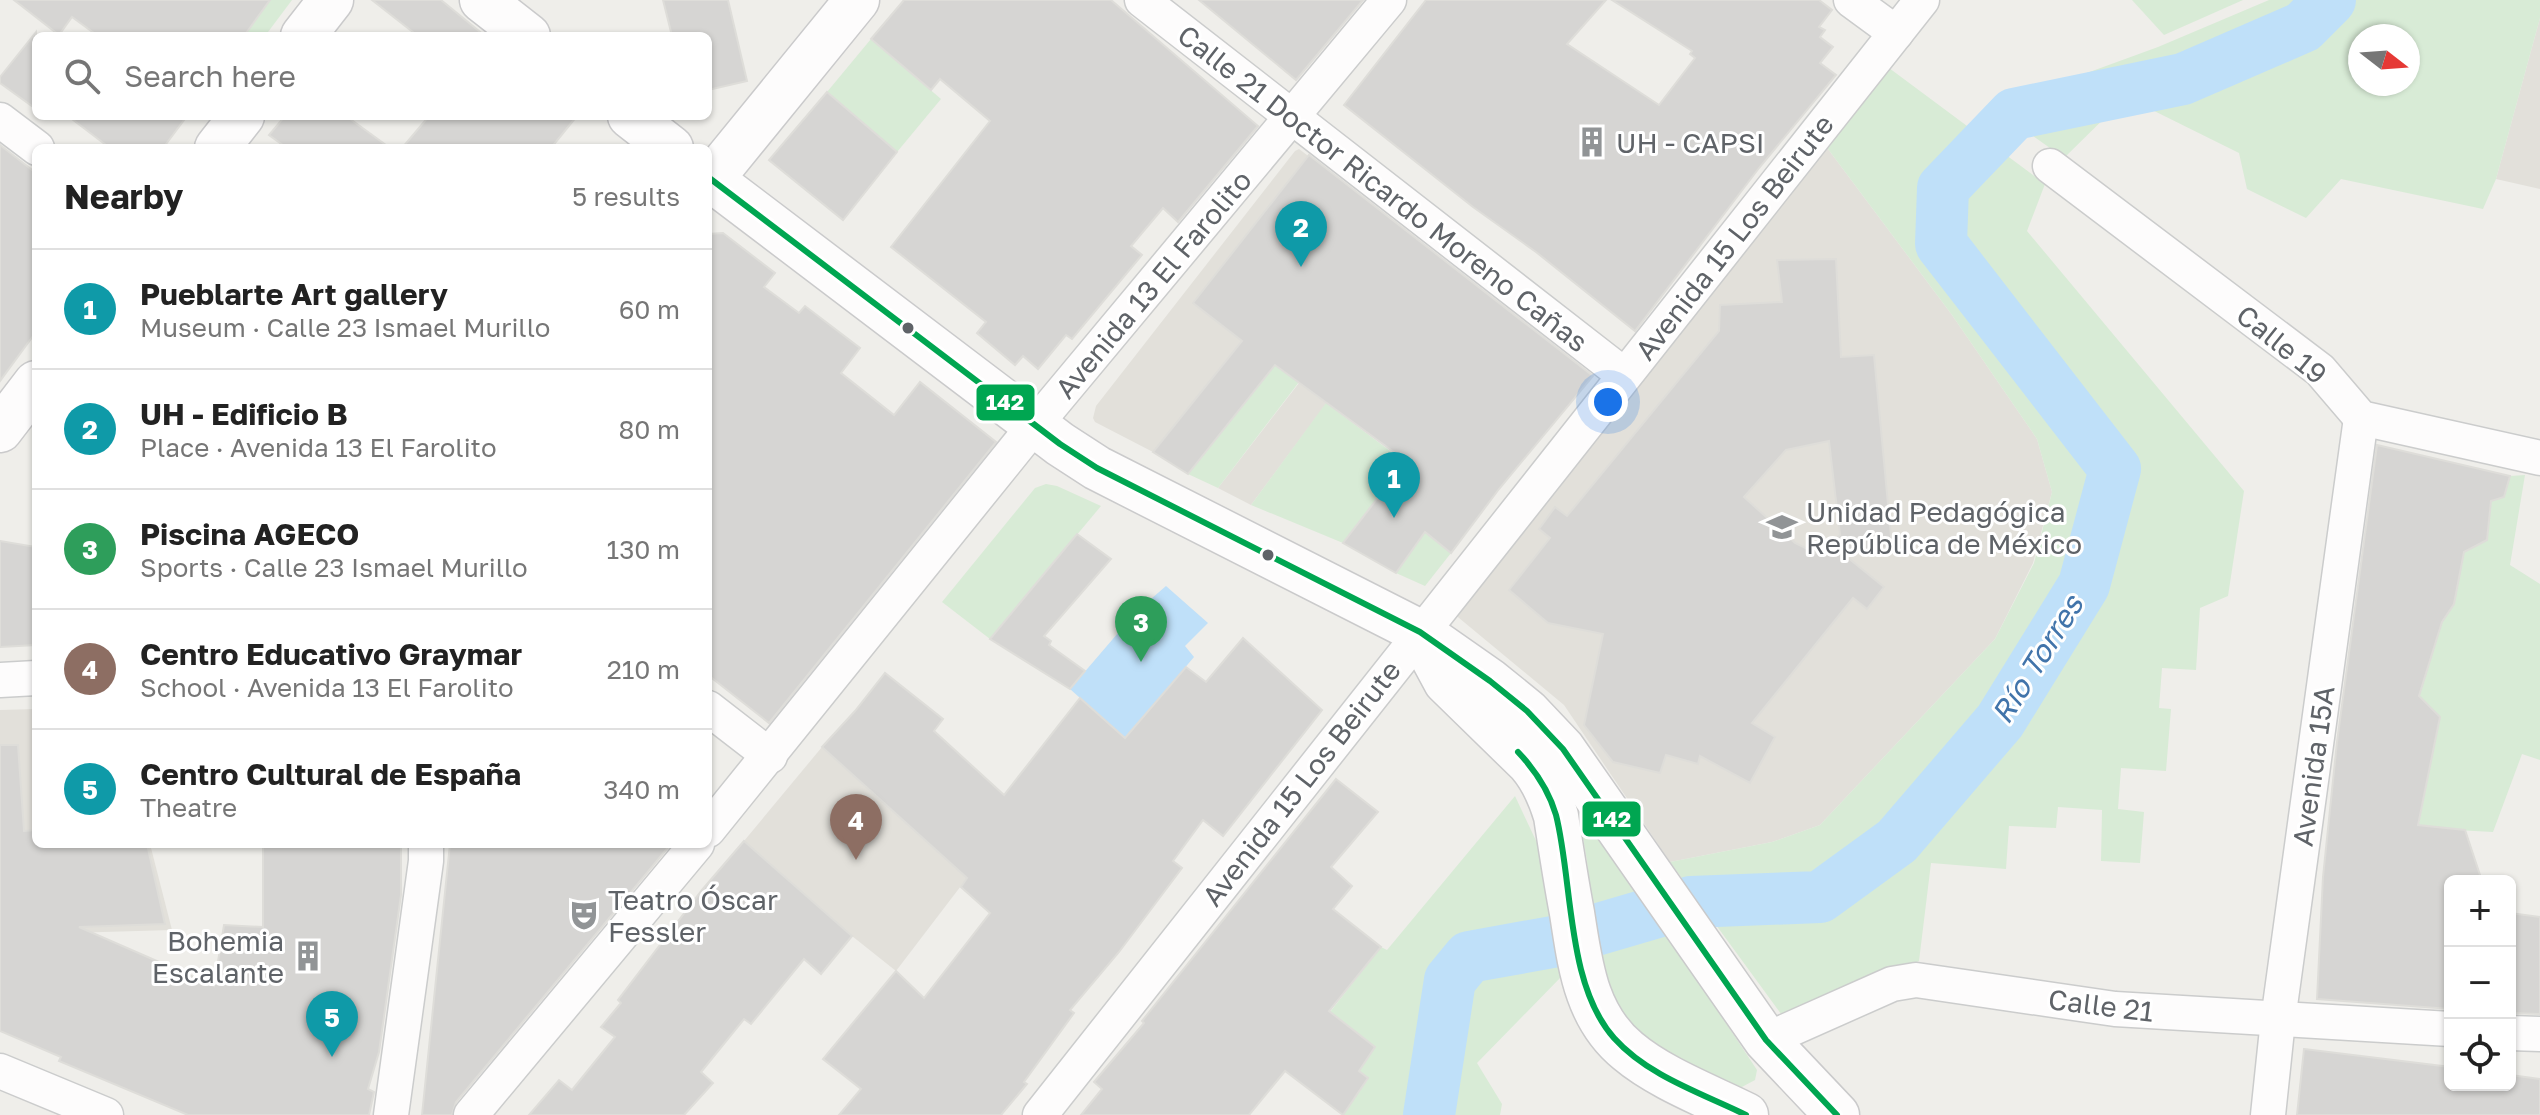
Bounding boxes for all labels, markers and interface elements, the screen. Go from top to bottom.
street label: Calle 21 Doctor Ricardo Moreno Cañas [1171,17,1595,359]
north arrow [2348,24,2420,96]
search box [32,32,712,120]
icon: search [60,54,104,98]
text: Search here [124,58,296,94]
street label: Avenida 15 Los Beirute [1628,108,1840,366]
building icon: UH - CAPSI [1575,125,1609,159]
place label: UH - CAPSI [1616,126,1765,159]
street label: Avenida 13 El Farolito [1048,163,1258,405]
text: Nearby [64,176,184,216]
text: 5 results [572,181,680,212]
pin: 2 [1275,201,1327,267]
text: Pueblarte Art gallery [140,276,448,312]
text: 1 [83,294,97,325]
text: 60 m [619,294,680,325]
street label: Calle 19 [2230,298,2334,390]
text: Museum · Calle 23 Ismael Murillo [140,312,550,343]
unlabelled marker [900,320,916,336]
your location [1588,382,1628,422]
line badge: 142 [975,383,1036,422]
text: 142 [986,388,1024,415]
text: UH - Edificio B [140,396,348,432]
text: 2 [82,414,98,445]
text: 80 m [619,414,680,445]
text: Place · Avenida 13 El Farolito [140,432,497,463]
pin: 1 [1368,452,1420,518]
place label: Unidad Pedagógica República de México [1806,495,2082,560]
school or university icon: Unidad Pedagógica República de México [1765,510,1799,544]
text: Piscina AGECO [140,516,359,552]
text: 3 [82,534,98,565]
text: 130 m [607,534,680,565]
unlabelled marker [1260,547,1276,563]
text: Sports · Calle 23 Ismael Murillo [140,552,528,583]
water label: Río Torres [1984,587,2091,730]
pin: 3 [1115,596,1167,662]
text: Centro Educativo Graymar [140,636,522,672]
text: 4 [82,654,98,685]
text: 210 m [607,654,680,685]
street label: Avenida 15 Los Beirute [1195,654,1407,912]
text: School · Avenida 13 El Farolito [140,672,514,703]
street label: Avenida 15A [2285,683,2341,848]
text: Centro Cultural de España [140,756,521,792]
text: 5 [82,774,98,805]
text: 340 m [603,774,680,805]
text: Theatre [140,792,237,823]
pin: 4 [830,794,882,860]
line badge: 142 [1581,800,1642,838]
text: 142 [1593,805,1631,832]
map controls [2444,875,2516,1091]
button: + [2444,875,2516,947]
place label: Teatro Óscar Fessler [608,883,778,948]
theatre icon: Teatro Óscar Fessler [567,898,601,932]
place label: Bohemia Escalante [152,924,284,989]
building icon: Bohemia Escalante [291,939,325,973]
button: − [2444,947,2516,1019]
street label: Calle 21 [2047,982,2155,1028]
pin: 5 [306,991,358,1057]
button: locate [2444,1019,2516,1091]

